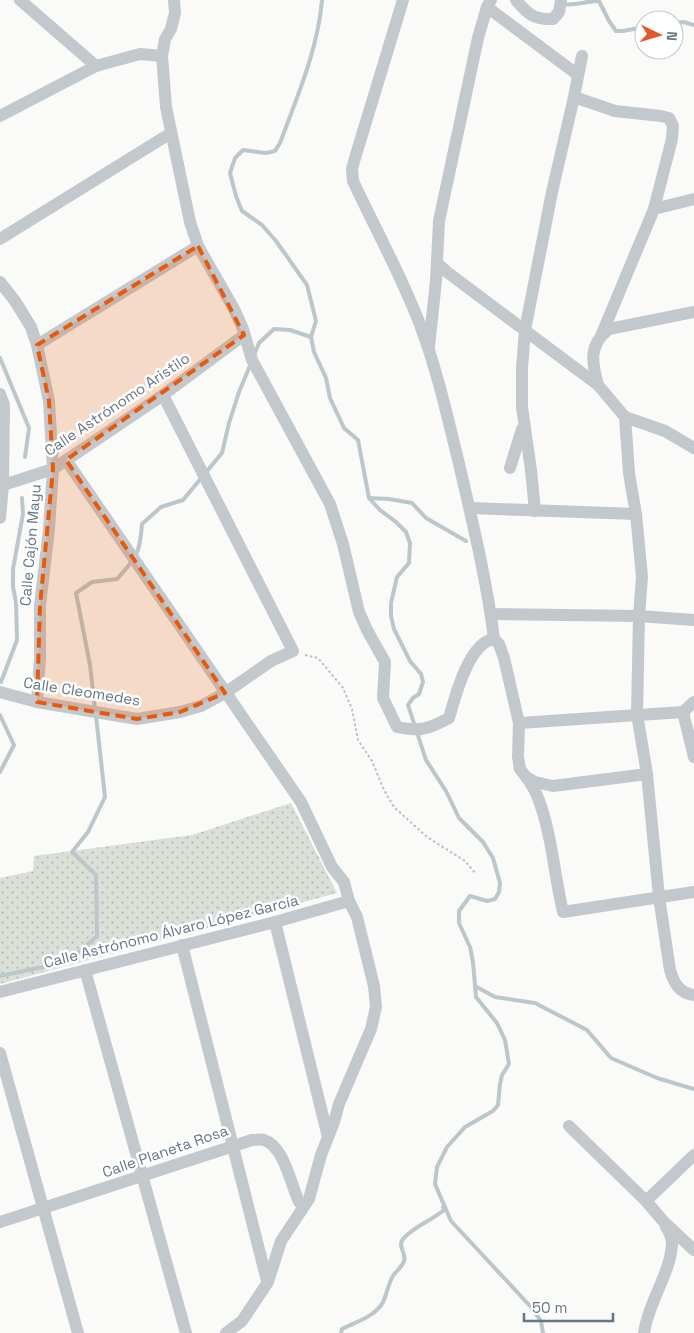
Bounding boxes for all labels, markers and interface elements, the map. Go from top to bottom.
north arrow [634,10,684,60]
text: N [663,31,681,42]
street label: Calle Astrónomo Aristilo [41,348,193,460]
street label: Calle Cajón Mayu [15,483,45,607]
street label: Calle Cleomedes [22,672,142,710]
street label: Calle Astrónomo Álvaro López García [42,890,301,972]
street label: Calle Planeta Rosa [100,1120,231,1181]
scale bar [524,1290,613,1322]
text: 50 m [532,1298,567,1317]

